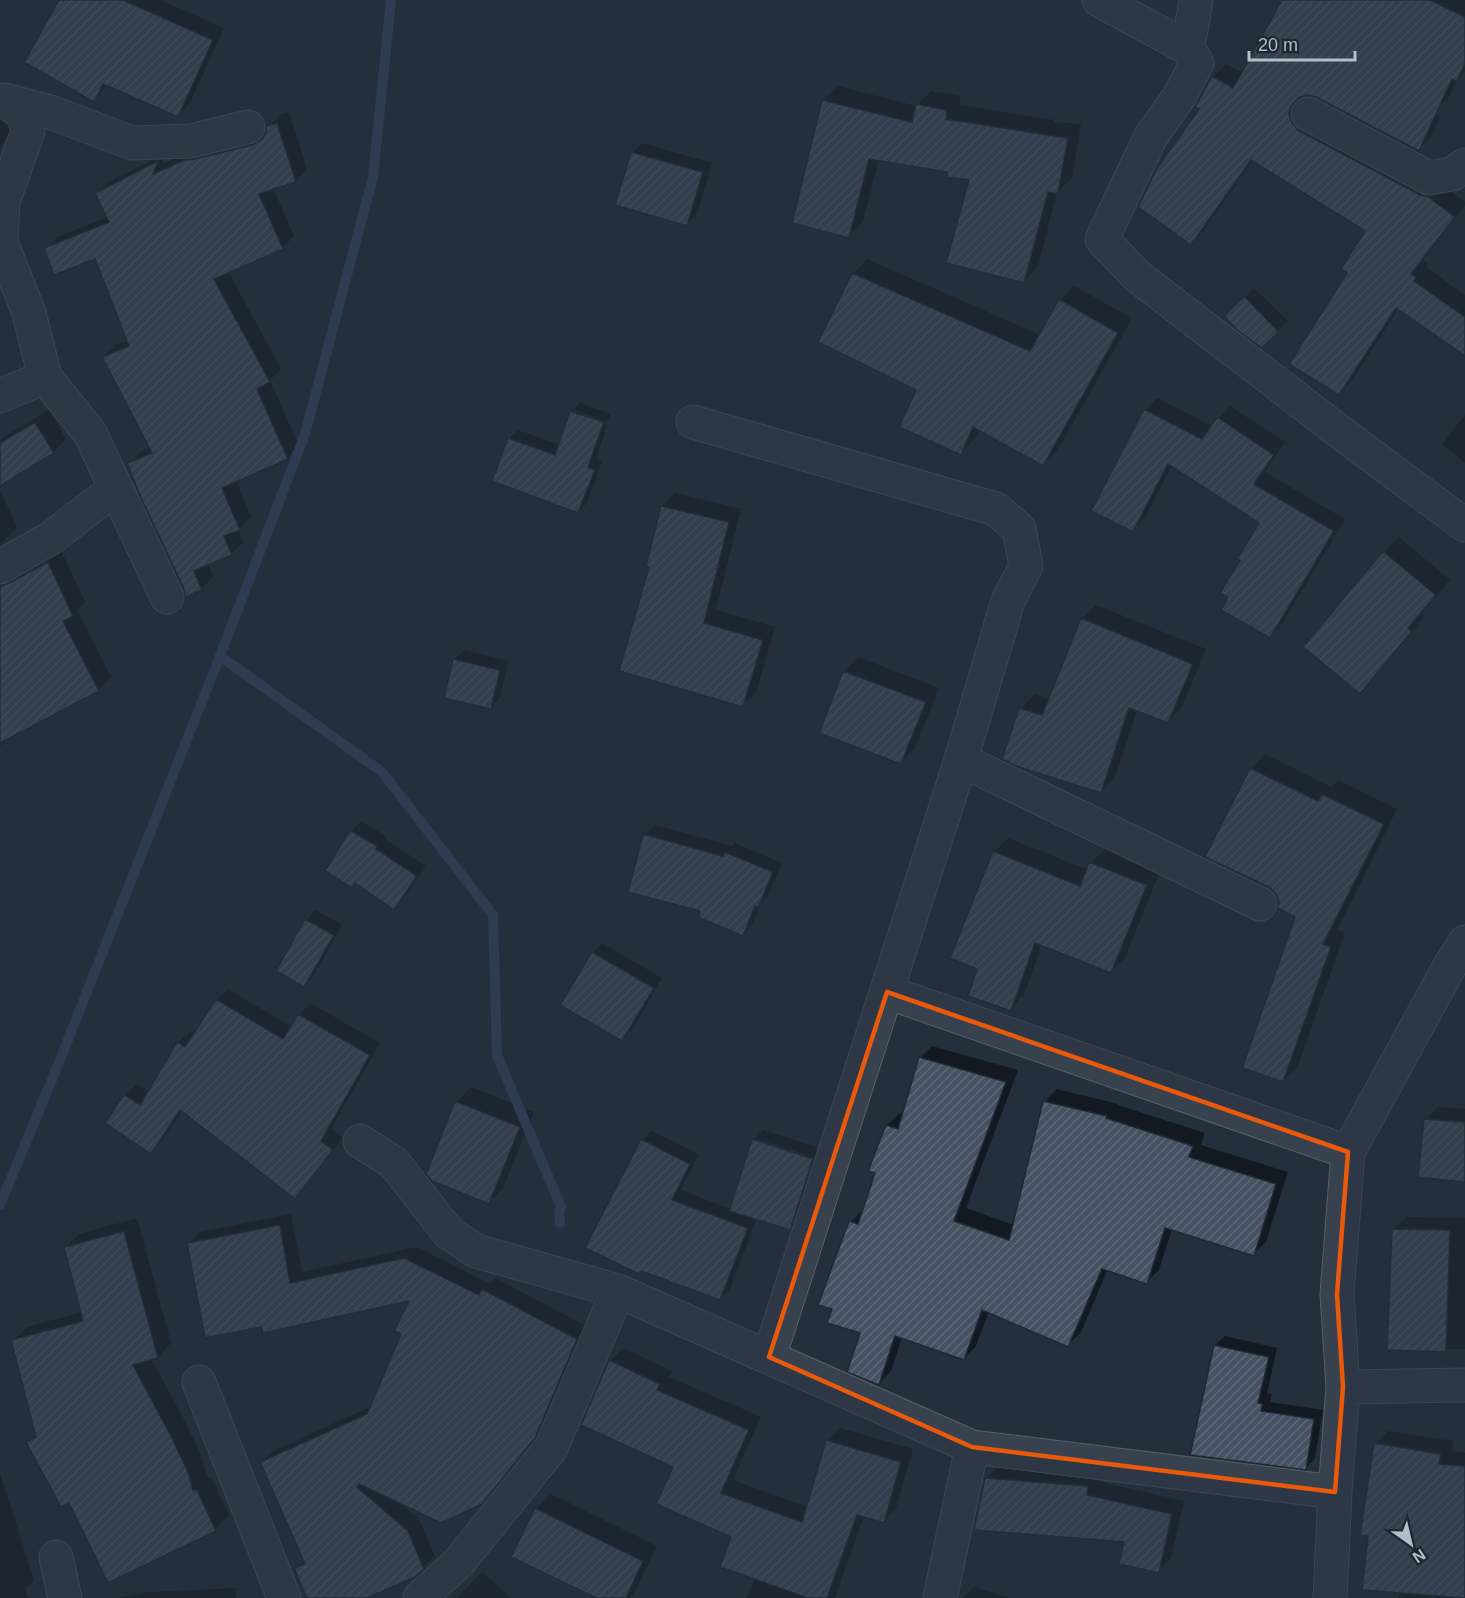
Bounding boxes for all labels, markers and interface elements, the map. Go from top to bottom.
scale bar [1249,24,1356,62]
text: 20 m [1258,35,1298,55]
north arrow [1381,1514,1441,1574]
text: N [1410,1546,1429,1566]

